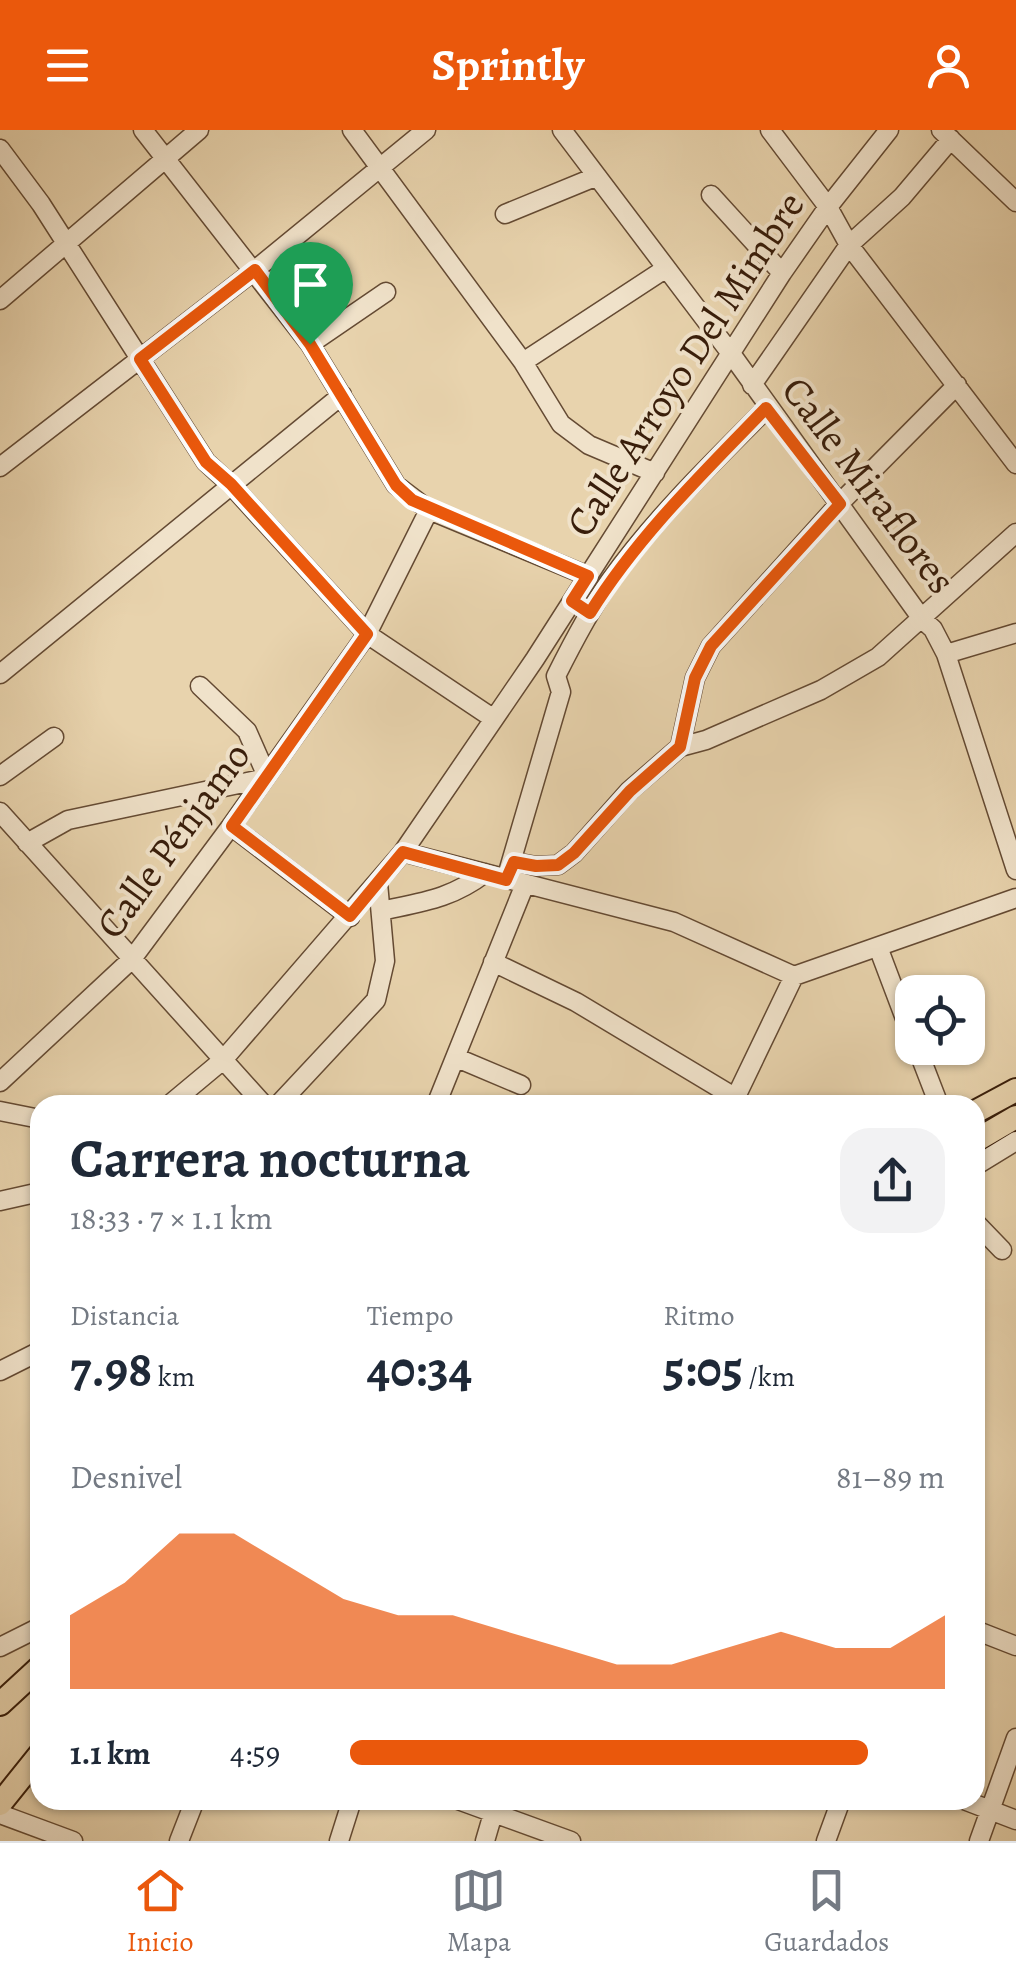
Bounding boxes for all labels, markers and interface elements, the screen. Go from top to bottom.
text: Sprintly [431,34,585,96]
icon: menu [40,38,95,93]
icon: person [921,38,976,93]
street label: Calle Arroyo Del Mimbre [553,181,817,547]
pin [268,242,353,345]
icon: arrive [283,257,338,312]
street label: Calle Miraflores [769,365,969,605]
street label: Calle Pénjamo [83,730,263,950]
map controls [895,975,985,1065]
button: locate [895,975,985,1065]
text: Carrera nocturna [70,1121,470,1196]
button: share [840,1128,945,1233]
text: 18:33 · 7 × 1.1 km [70,1196,273,1240]
text: Distancia [70,1297,179,1335]
text: Tiempo [367,1297,454,1335]
text: Ritmo [663,1297,735,1335]
text: 7.98 [70,1335,152,1403]
text: 40:34 [367,1335,472,1403]
text: 5:05 [663,1335,743,1403]
text: km [152,1358,195,1396]
text: /km [743,1358,795,1396]
text: Desnivel [70,1455,182,1499]
text: 81–89 m [836,1455,945,1499]
text: 1.1 km [70,1731,151,1775]
text: 4:59 [230,1731,280,1775]
tab: Inicio [127,1863,193,1961]
tab: Mapa [447,1863,511,1961]
tab: Guardados [764,1863,889,1961]

